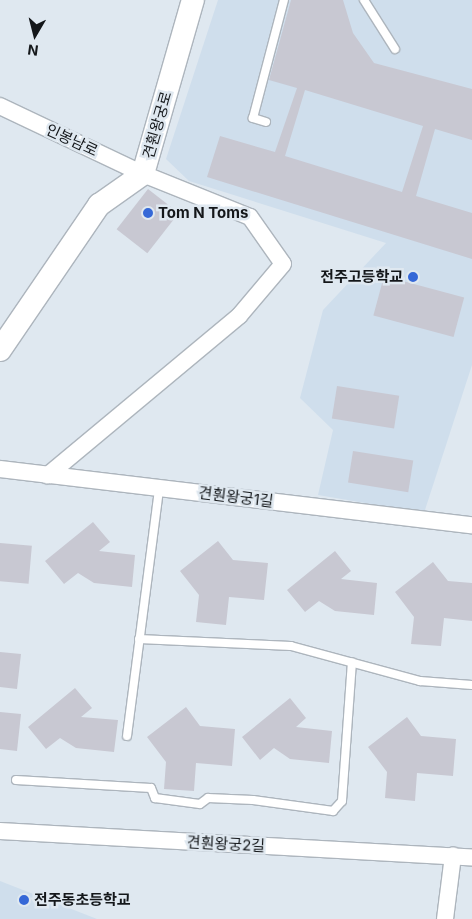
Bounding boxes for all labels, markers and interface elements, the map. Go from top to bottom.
north arrow [10,10,60,60]
text: N [26,41,39,60]
street label: 견훤왕궁로 [139,89,175,161]
street label: 인봉남로 [43,120,101,160]
place label: Tom N Toms [158,204,248,222]
marker: Tom N Toms [142,207,154,219]
place label: 전주고등학교 [320,268,403,286]
marker: 전주고등학교 [407,271,419,283]
street label: 견훤왕궁1길 [198,483,274,511]
street label: 견훤왕궁2길 [187,833,265,855]
place label: 전주동초등학교 [34,891,131,909]
marker: 전주동초등학교 [18,894,30,906]

